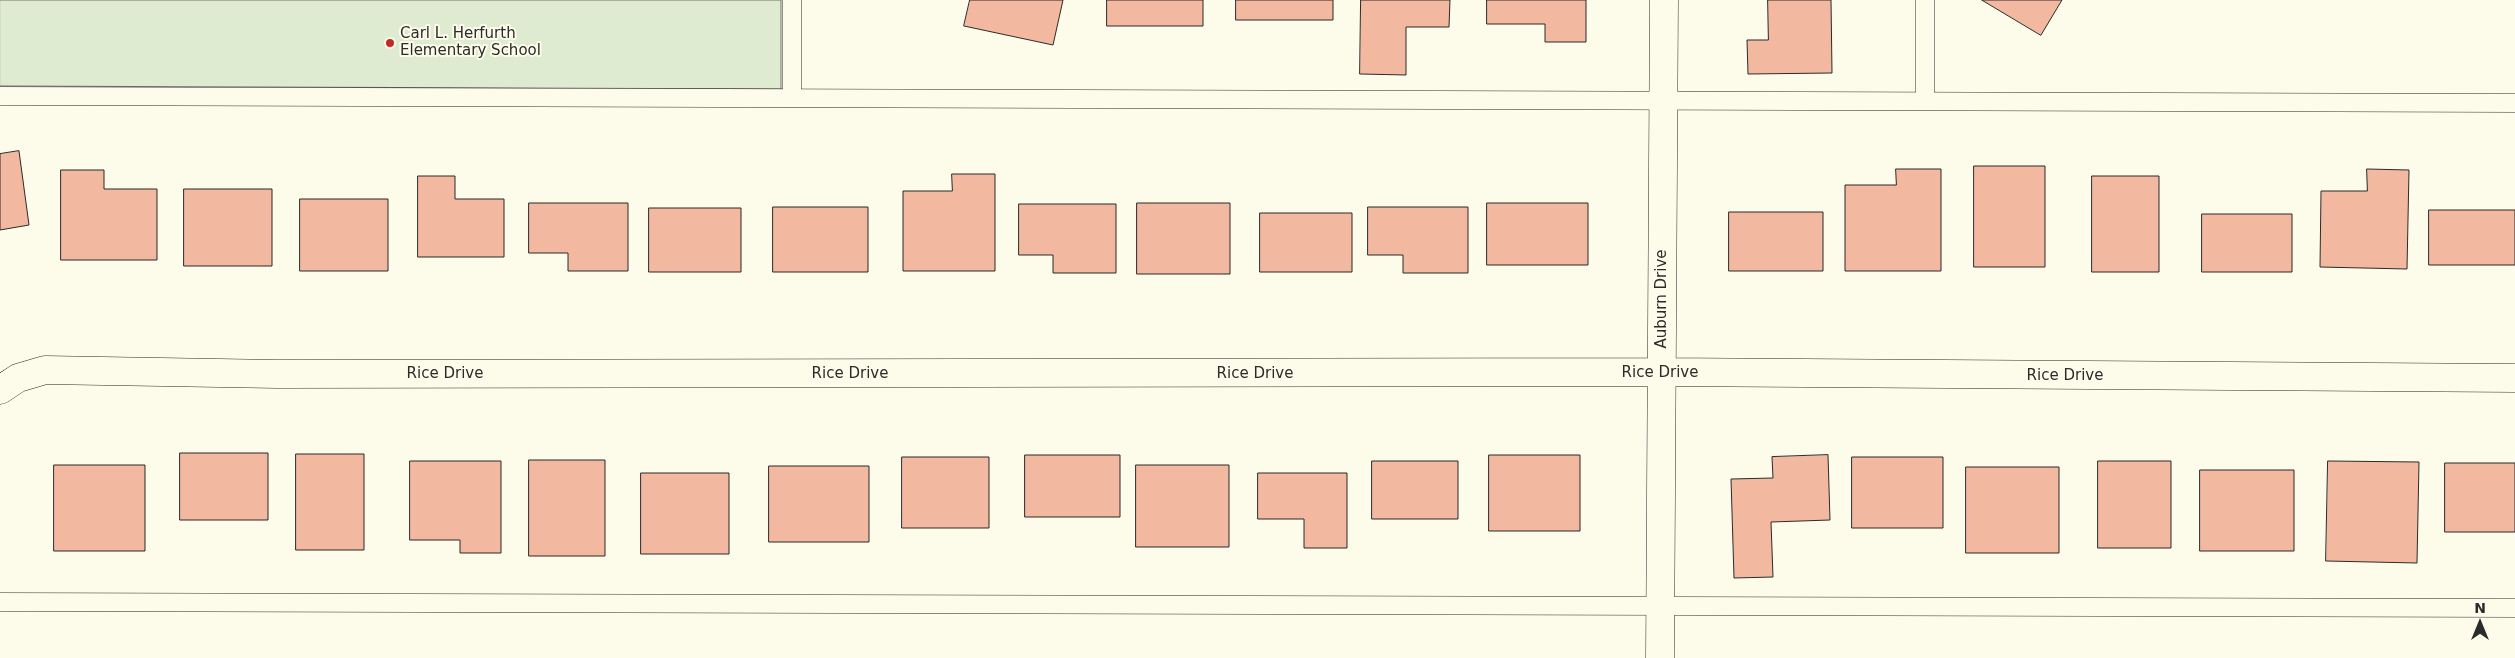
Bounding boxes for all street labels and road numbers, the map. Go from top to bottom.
street label: Auburn Drive [1653,250,1671,348]
street label: Rice Drive [1622,364,1698,382]
street label: Rice Drive [407,365,483,383]
street label: Rice Drive [812,365,888,383]
street label: Rice Drive [1217,365,1293,383]
street label: Rice Drive [2027,367,2103,385]

